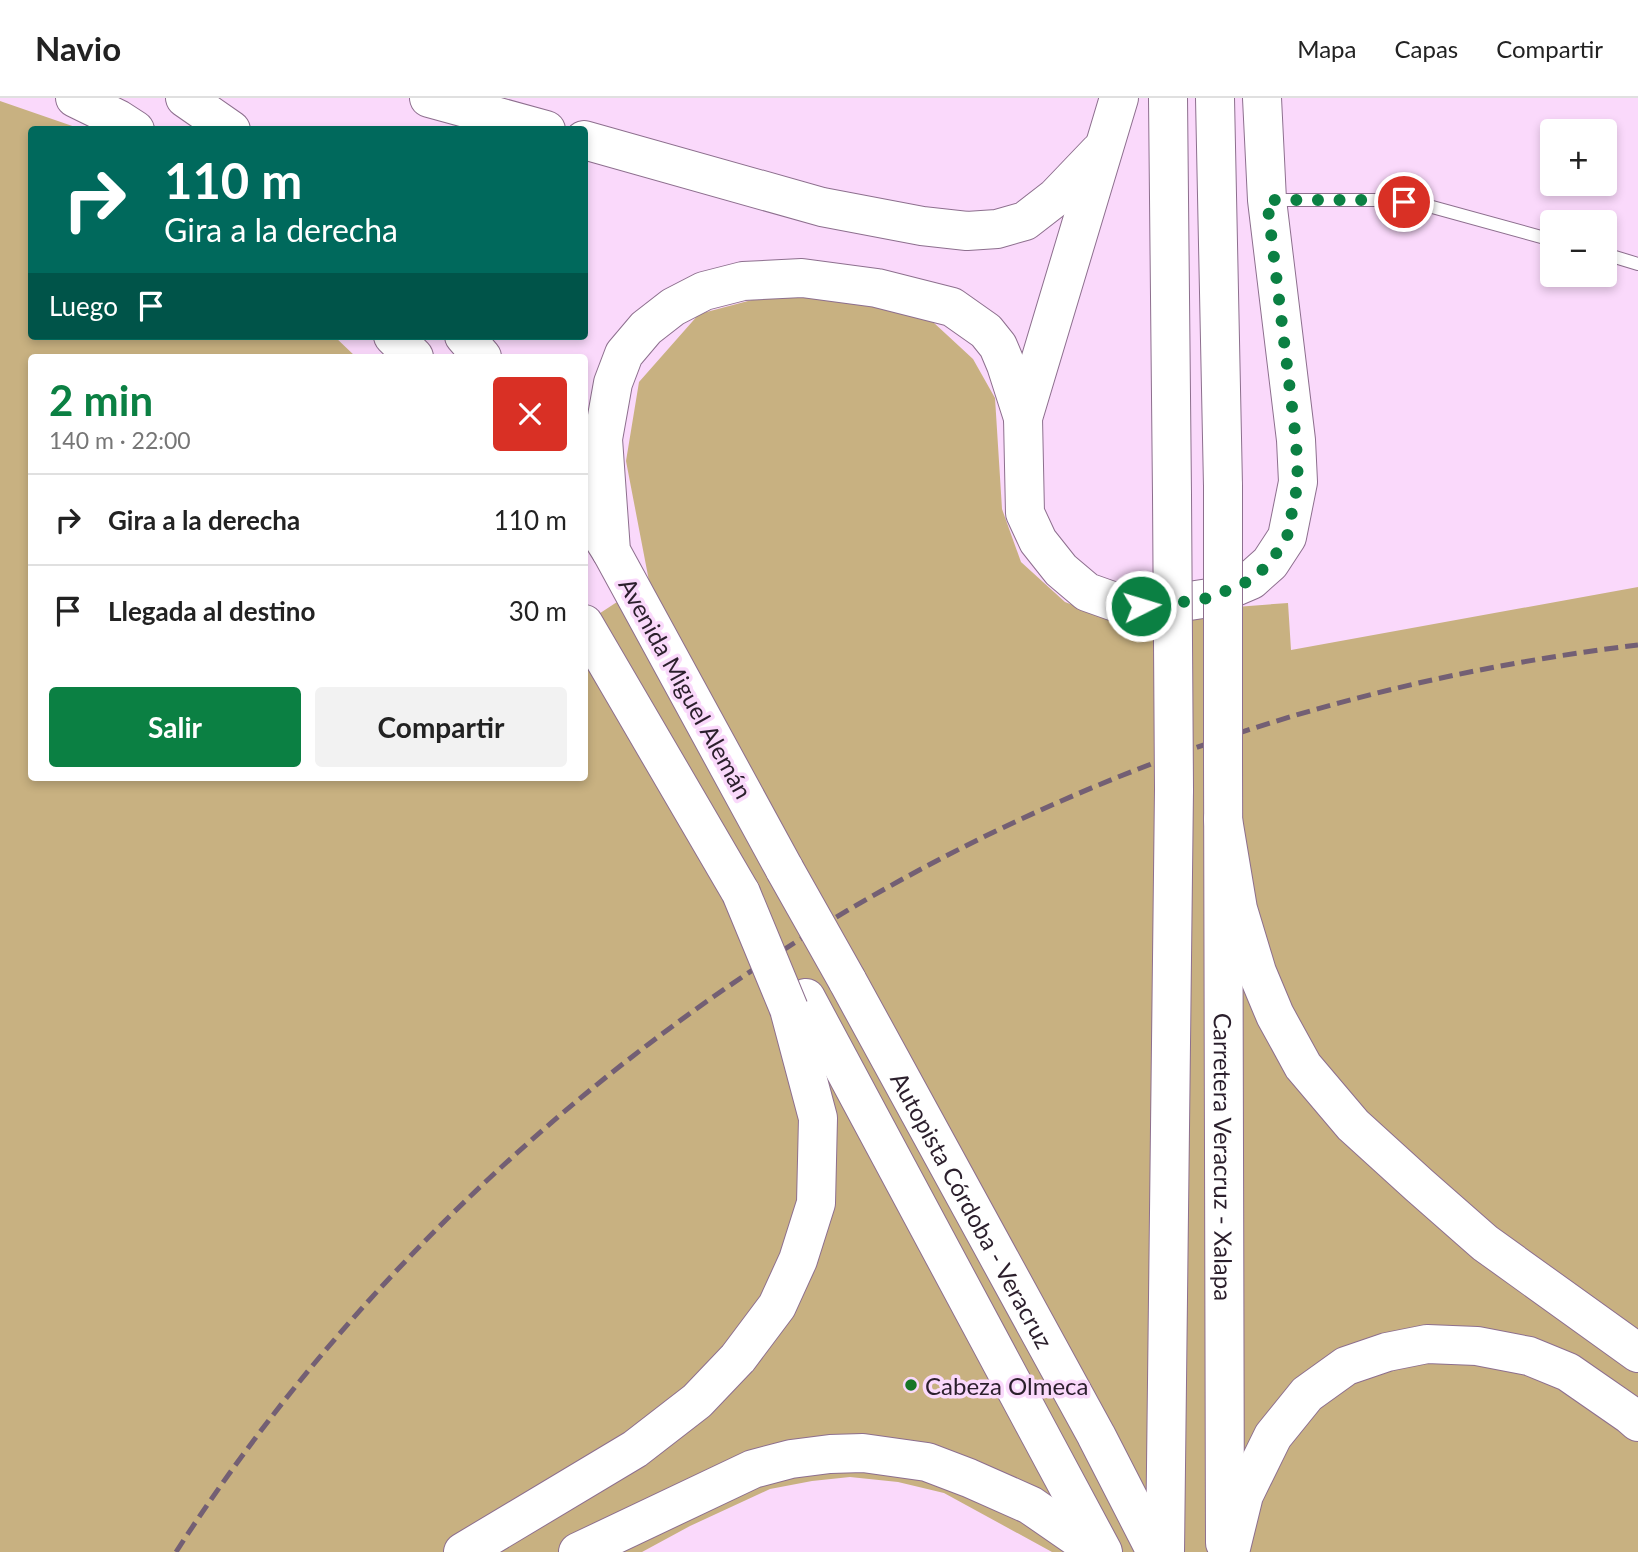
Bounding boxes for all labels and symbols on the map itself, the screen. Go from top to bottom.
pin [1374,172,1434,232]
position arrow [1104,569,1178,643]
street label: Avenida Miguel Alemán [613,573,759,803]
street label: Carretera Veracruz - Xalapa [1209,1013,1239,1301]
street label: Autopista Córdoba - Veracruz [886,1067,1060,1353]
place label: Cabeza Olmeca [925,1371,1088,1400]
marker: Cabeza Olmeca [903,1377,919,1393]

